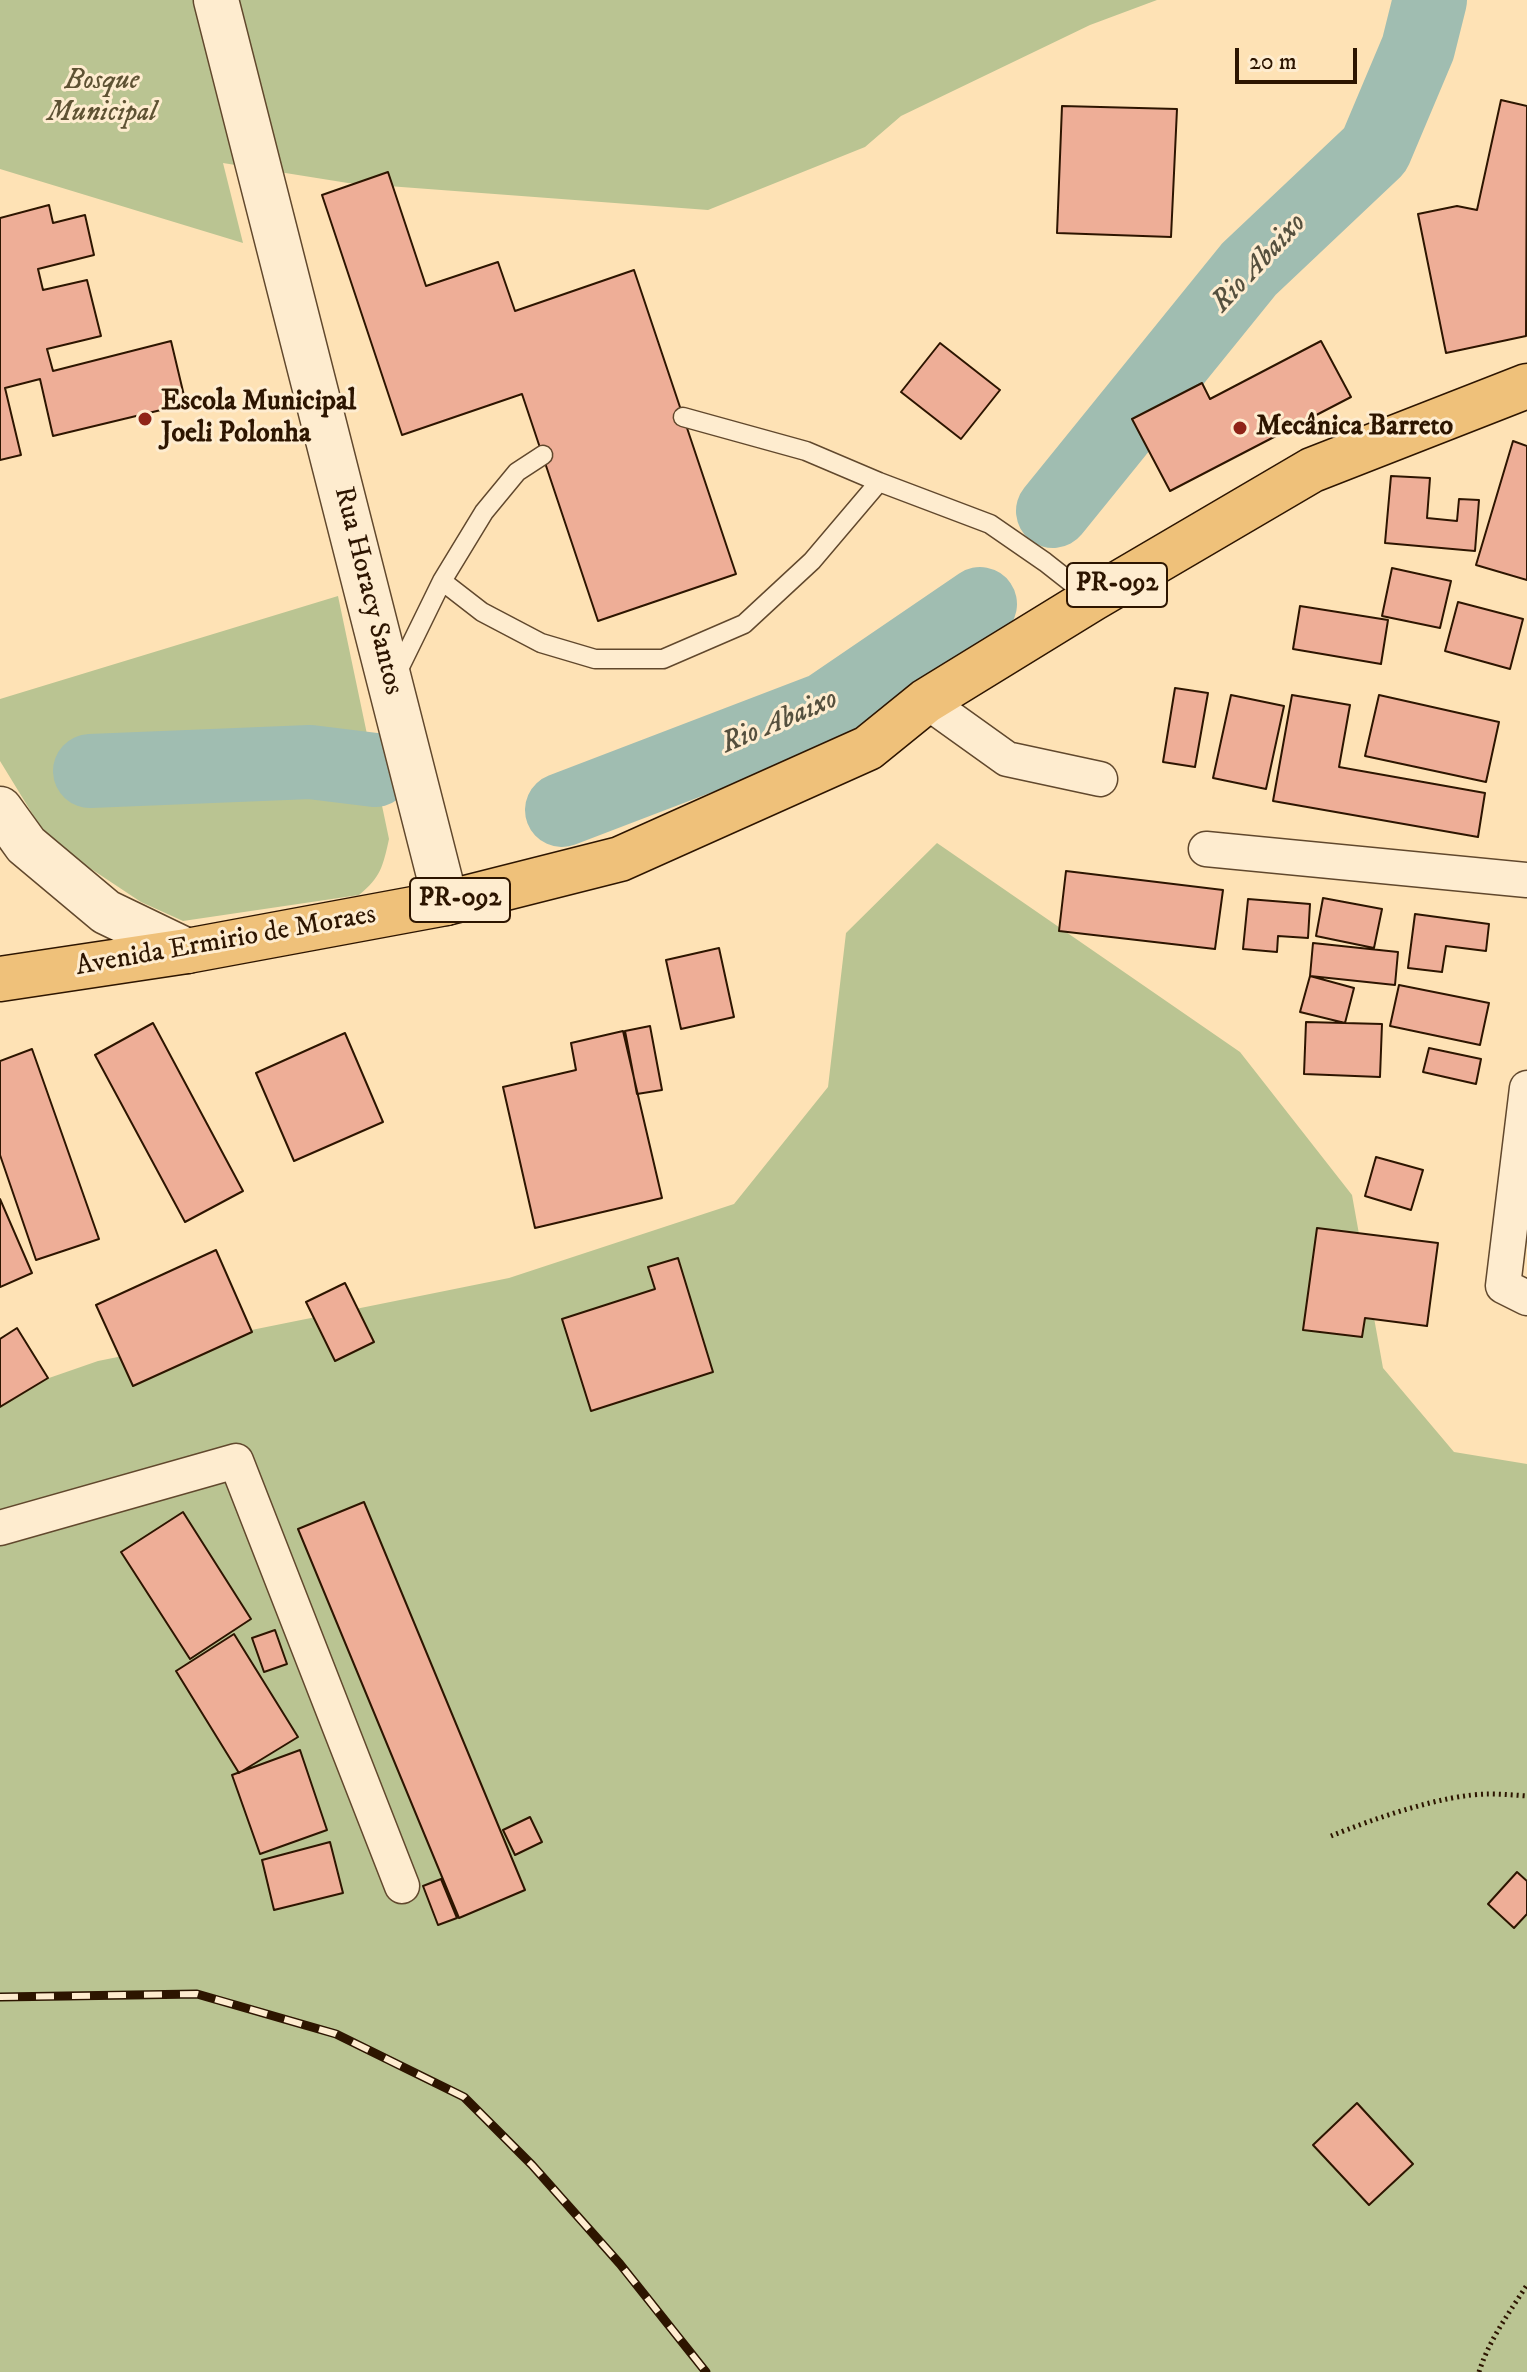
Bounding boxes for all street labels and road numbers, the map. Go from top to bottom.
street label: Rua Horacy Santos [325,483,409,699]
road number: PR-092 [1067,563,1167,607]
road number: PR-092 [410,878,510,922]
street label: Avenida Ermirio de Moraes [73,899,379,985]

